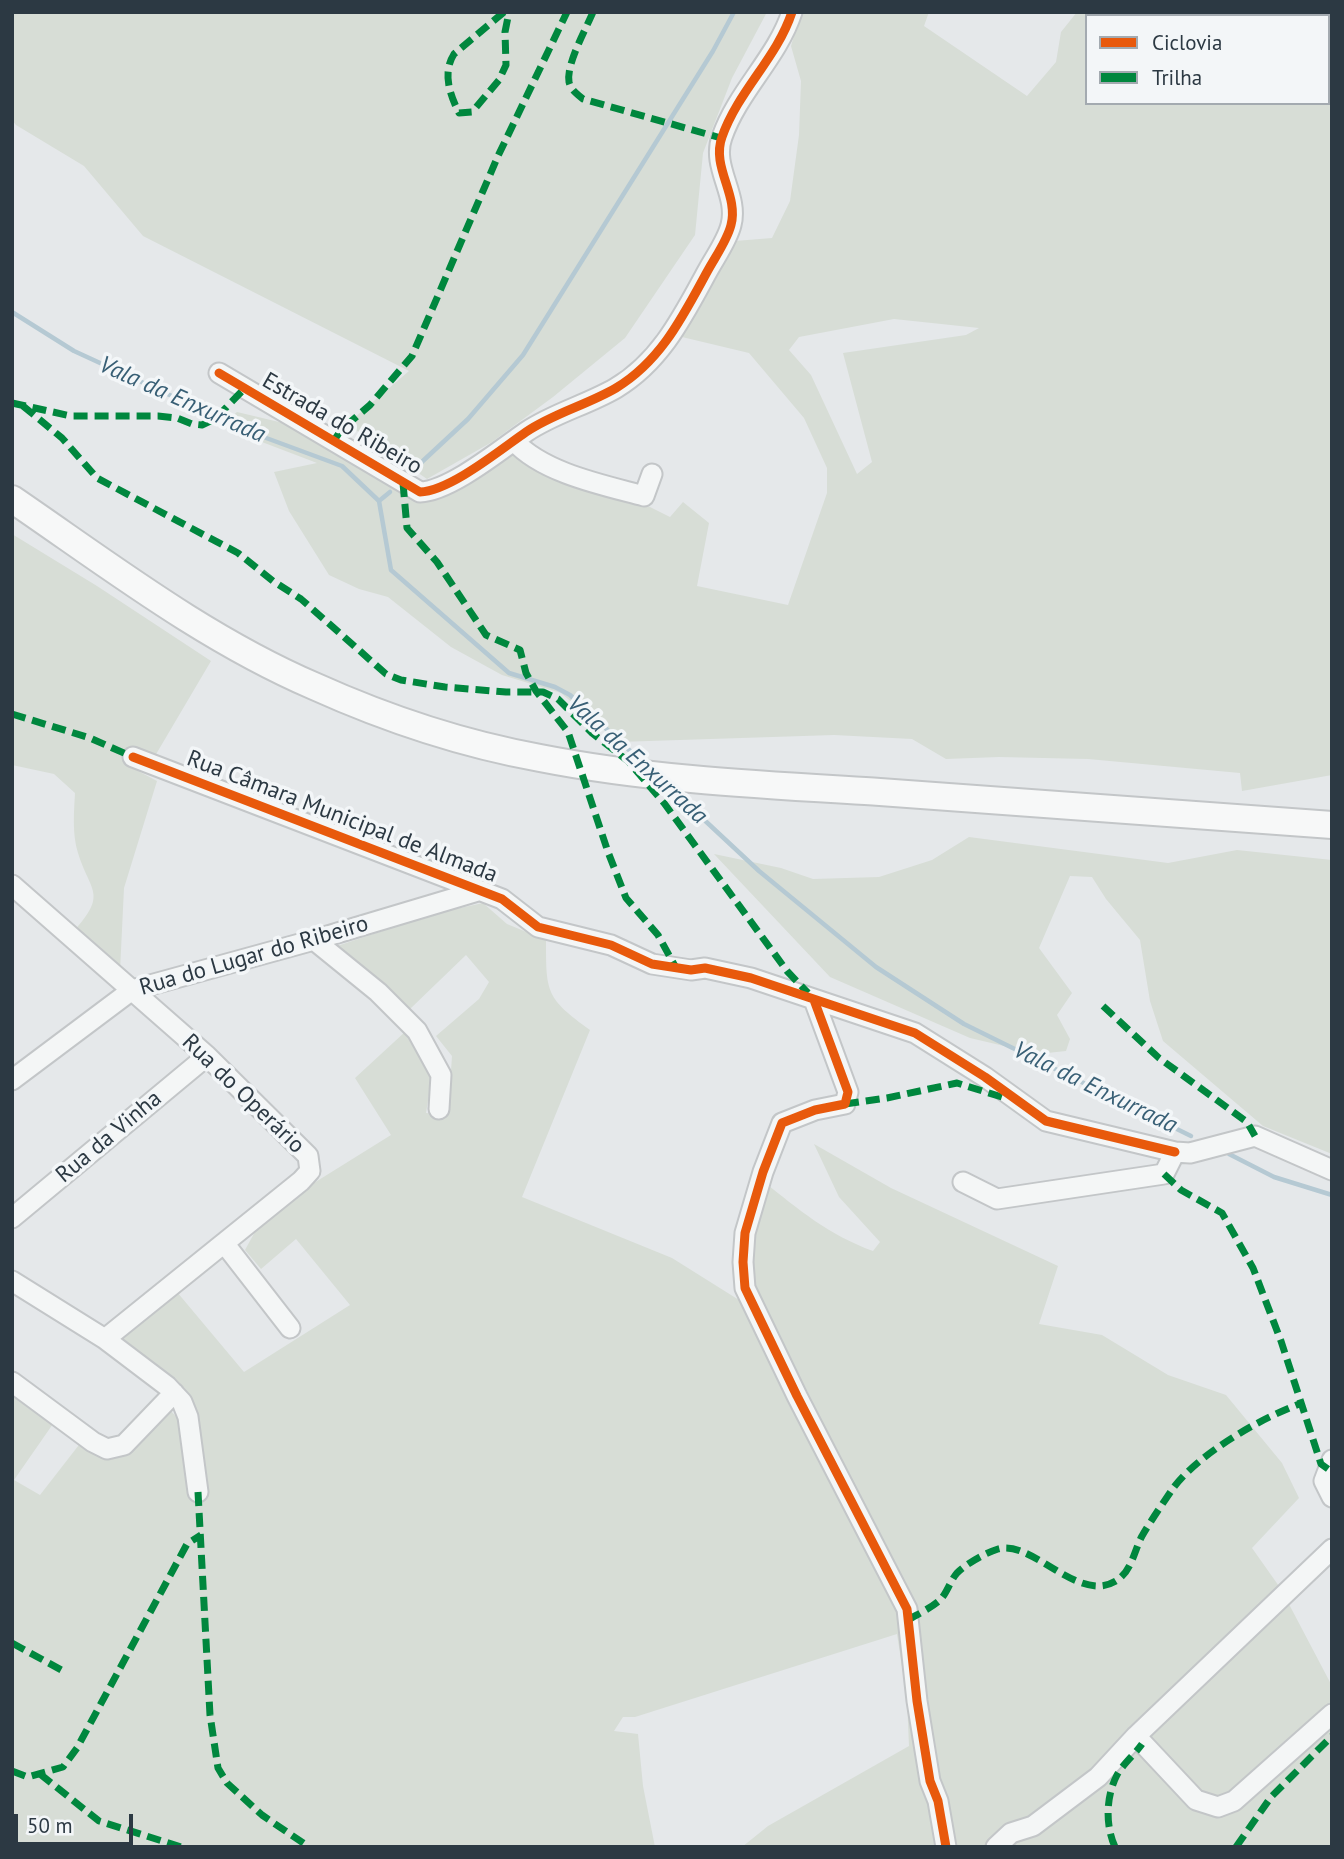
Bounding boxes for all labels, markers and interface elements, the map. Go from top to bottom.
legend [1085,14,1330,105]
text: Ciclovia [1152,29,1222,56]
text: Trilha [1152,64,1202,91]
water label: Vala da Enxurrada [95,351,269,449]
street label: Estrada do Ribeiro [257,367,427,481]
water label: Vala da Enxurrada [561,690,713,830]
street label: Rua Câmara Municipal de Almada [183,745,501,889]
street label: Rua do Lugar do Ribeiro [136,910,372,1002]
street label: Rua do Operário [176,1029,310,1159]
water label: Vala da Enxurrada [1008,1036,1182,1140]
street label: Rua da Vinha [51,1085,167,1189]
scale bar [18,1800,136,1844]
text: 50 m [27,1812,73,1839]

